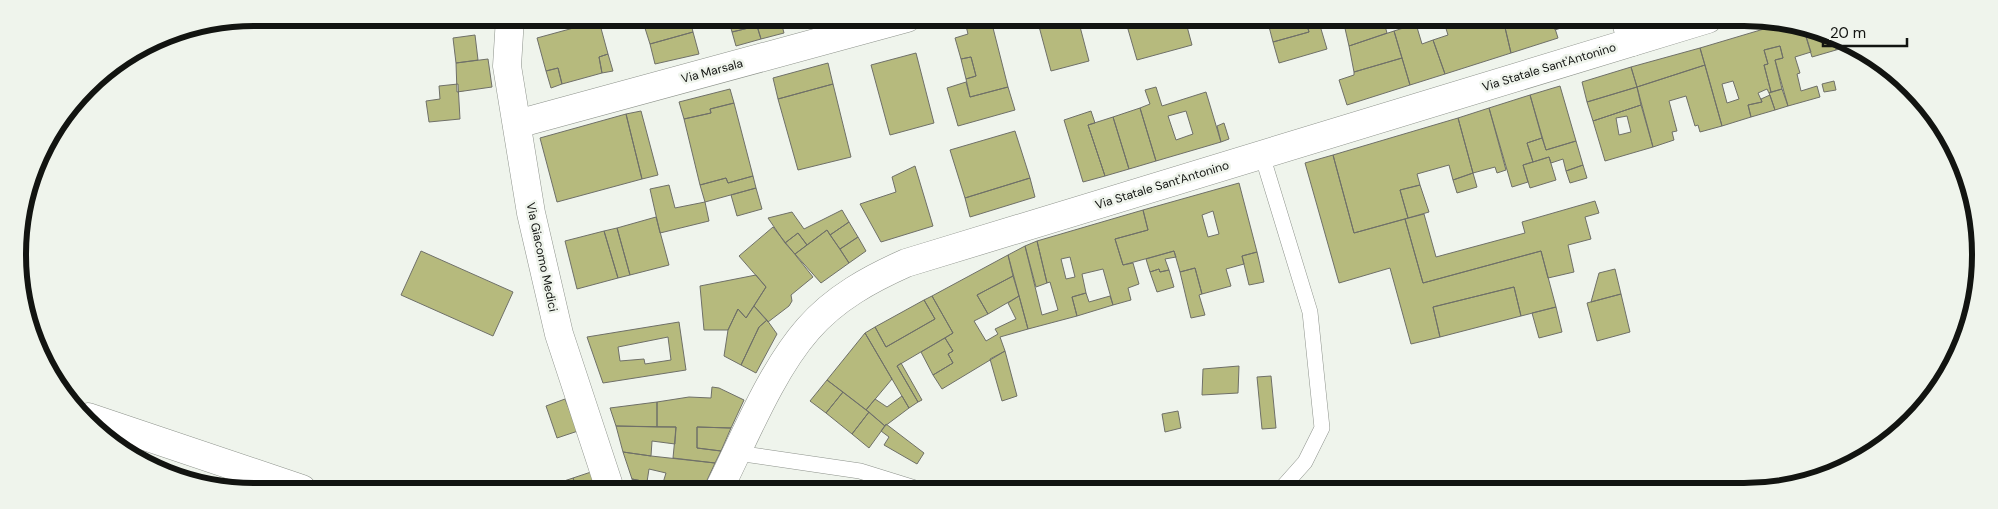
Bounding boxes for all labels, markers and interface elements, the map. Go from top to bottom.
scale bar [1823,15,1907,47]
text: 20 m [1830,23,1866,43]
street label: Via Statale Sant'Antonino [1480,39,1618,95]
street label: Via Marsala [679,55,745,87]
street label: Via Statale Sant'Antonino [1093,157,1231,213]
street label: Via Giacomo Medici [523,201,561,313]

